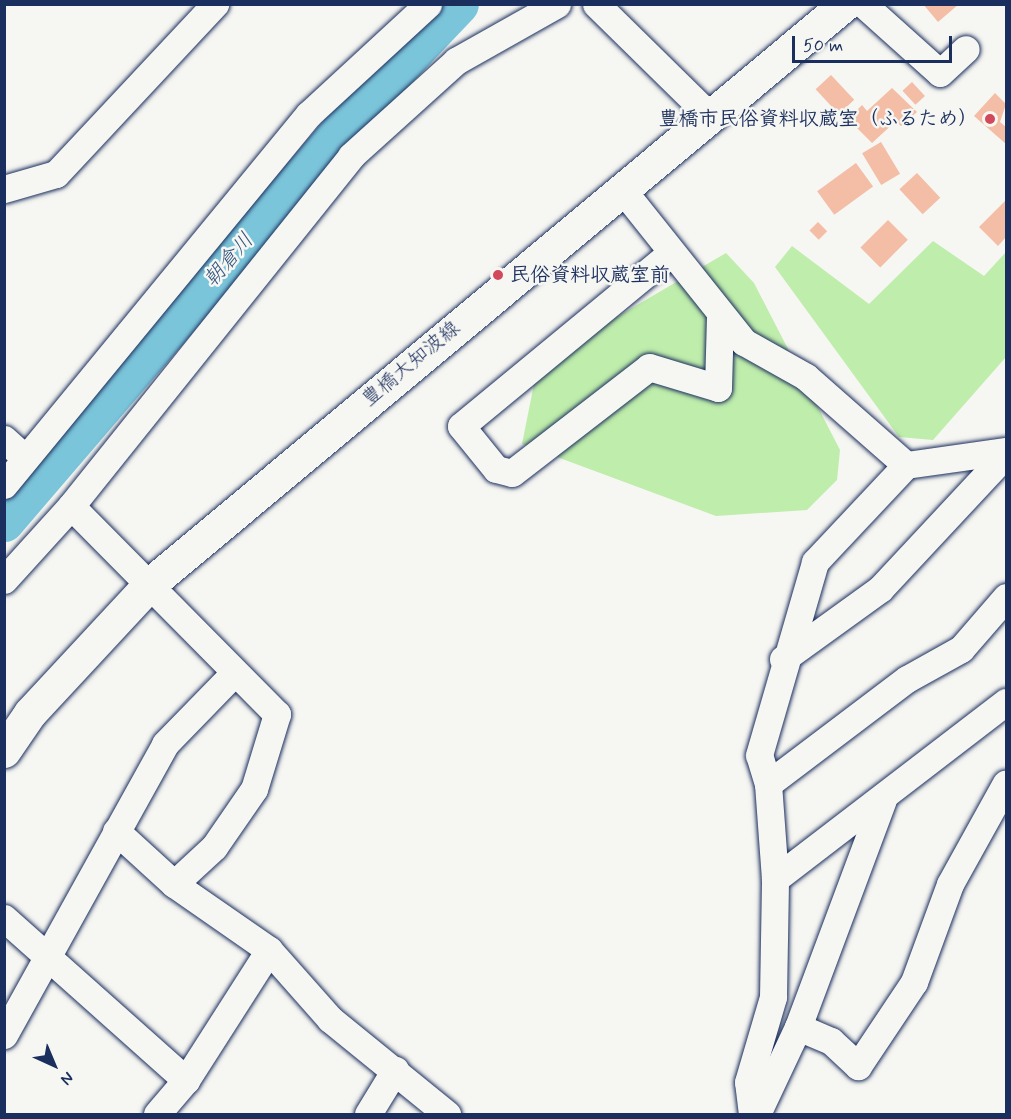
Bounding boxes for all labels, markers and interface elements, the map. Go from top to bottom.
scale bar [795,24,956,62]
text: 50 m [803,34,843,58]
place label: 豊橋市民俗資料収蔵室（ふるため） [658,107,978,131]
marker: 豊橋市民俗資料収蔵室（ふるため） [983,112,997,126]
water label: 朝倉川 [199,228,259,292]
place label: 民俗資料収蔵室前 [510,263,670,287]
marker: 民俗資料収蔵室前 [491,268,505,282]
street label: 豊橋大知波線 [357,316,465,412]
north arrow [24,1035,84,1095]
text: N [56,1067,78,1090]

